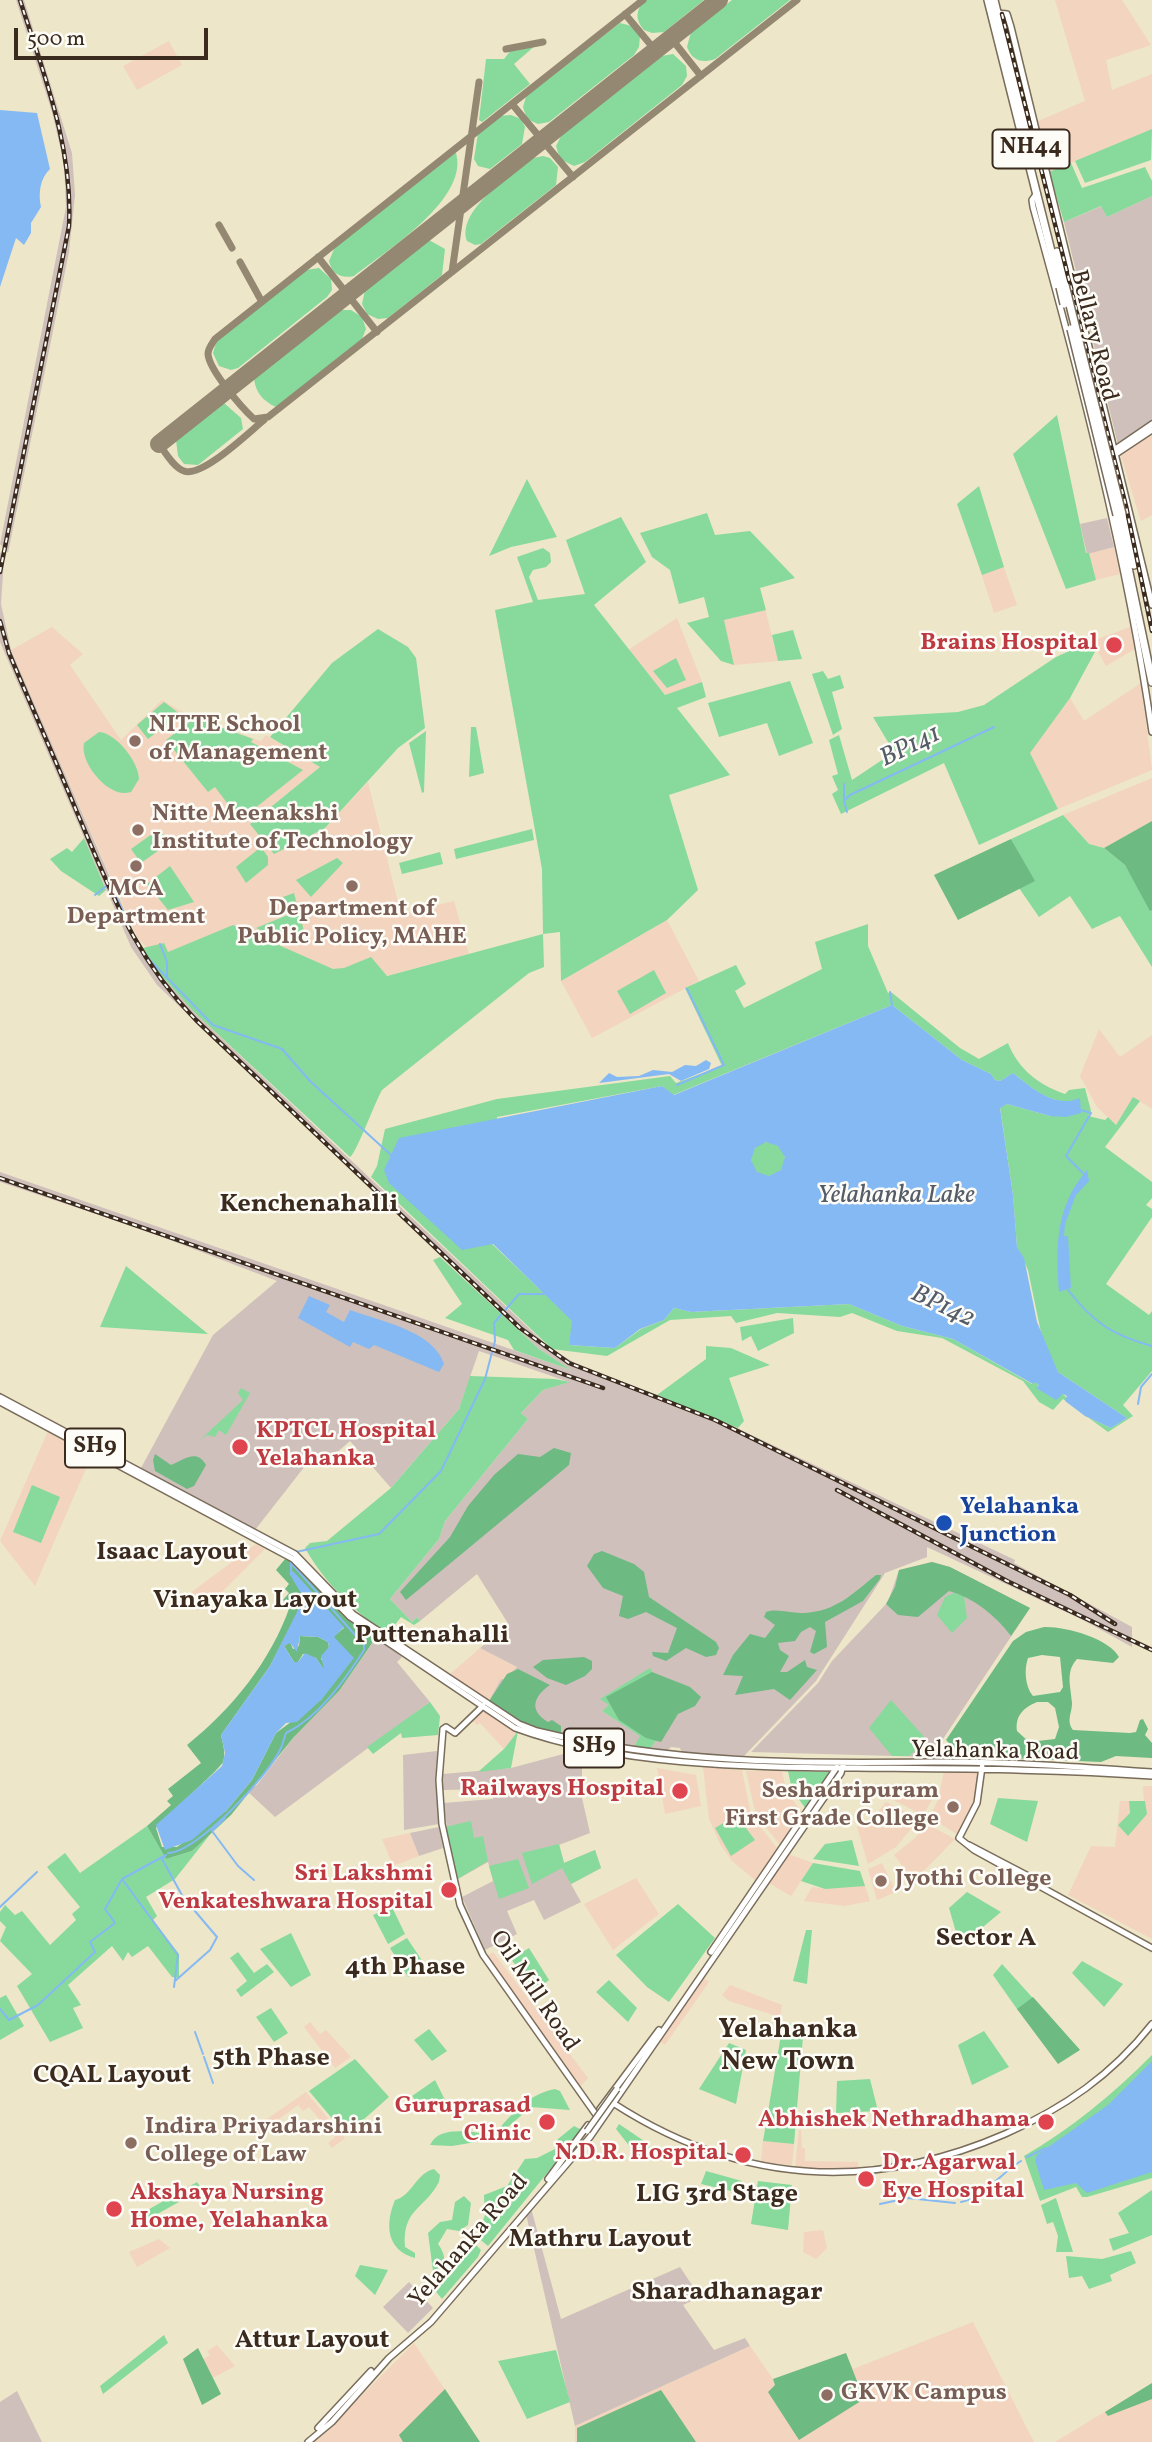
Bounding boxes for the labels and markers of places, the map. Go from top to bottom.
place label: Brains Hospital [920,631,1098,659]
marker: Brains Hospital [1104,635,1124,655]
place label: NITTE School of Management [149,713,327,769]
marker: NITTE School of Management [127,733,143,749]
place label: Nitte Meenakshi Institute of Technology [152,802,413,858]
marker: Nitte Meenakshi Institute of Technology [130,822,146,838]
marker: MCA Department [128,858,144,874]
place label: MCA Department [67,877,205,933]
marker: Department of Public Policy, MAHE [344,878,360,894]
place label: Department of Public Policy, MAHE [237,897,467,953]
place label: KPTCL Hospital Yelahanka [256,1419,436,1475]
marker: KPTCL Hospital Yelahanka [230,1437,250,1457]
place label: Yelahanka Junction [960,1495,1079,1551]
marker: Yelahanka Junction [934,1513,954,1533]
place label: Railways Hospital [460,1777,664,1805]
place label: Seshadripuram First Grade College [725,1779,939,1835]
marker: Railways Hospital [670,1781,690,1801]
marker: Seshadripuram First Grade College [945,1799,961,1815]
place label: Sri Lakshmi Venkateshwara Hospital [158,1862,433,1918]
place label: Jyothi College [895,1867,1052,1895]
marker: Jyothi College [873,1873,889,1889]
marker: Sri Lakshmi Venkateshwara Hospital [439,1880,459,1900]
place label: Guruprasad Clinic [395,2094,531,2150]
place label: Abhishek Nethradhama [758,2108,1030,2136]
marker: Guruprasad Clinic [537,2112,557,2132]
marker: Abhishek Nethradhama [1036,2112,1056,2132]
place label: Indira Priyadarshini College of Law [145,2115,382,2171]
marker: Indira Priyadarshini College of Law [123,2135,139,2151]
place label: N.D.R. Hospital [555,2141,727,2169]
marker: N.D.R. Hospital [733,2145,753,2165]
place label: Dr. Agarwal Eye Hospital [882,2151,1024,2207]
marker: Dr. Agarwal Eye Hospital [856,2169,876,2189]
place label: Akshaya Nursing Home, Yelahanka [130,2181,328,2237]
marker: Akshaya Nursing Home, Yelahanka [104,2199,124,2219]
place label: GKVK Campus [841,2381,1007,2409]
marker: GKVK Campus [819,2387,835,2403]

